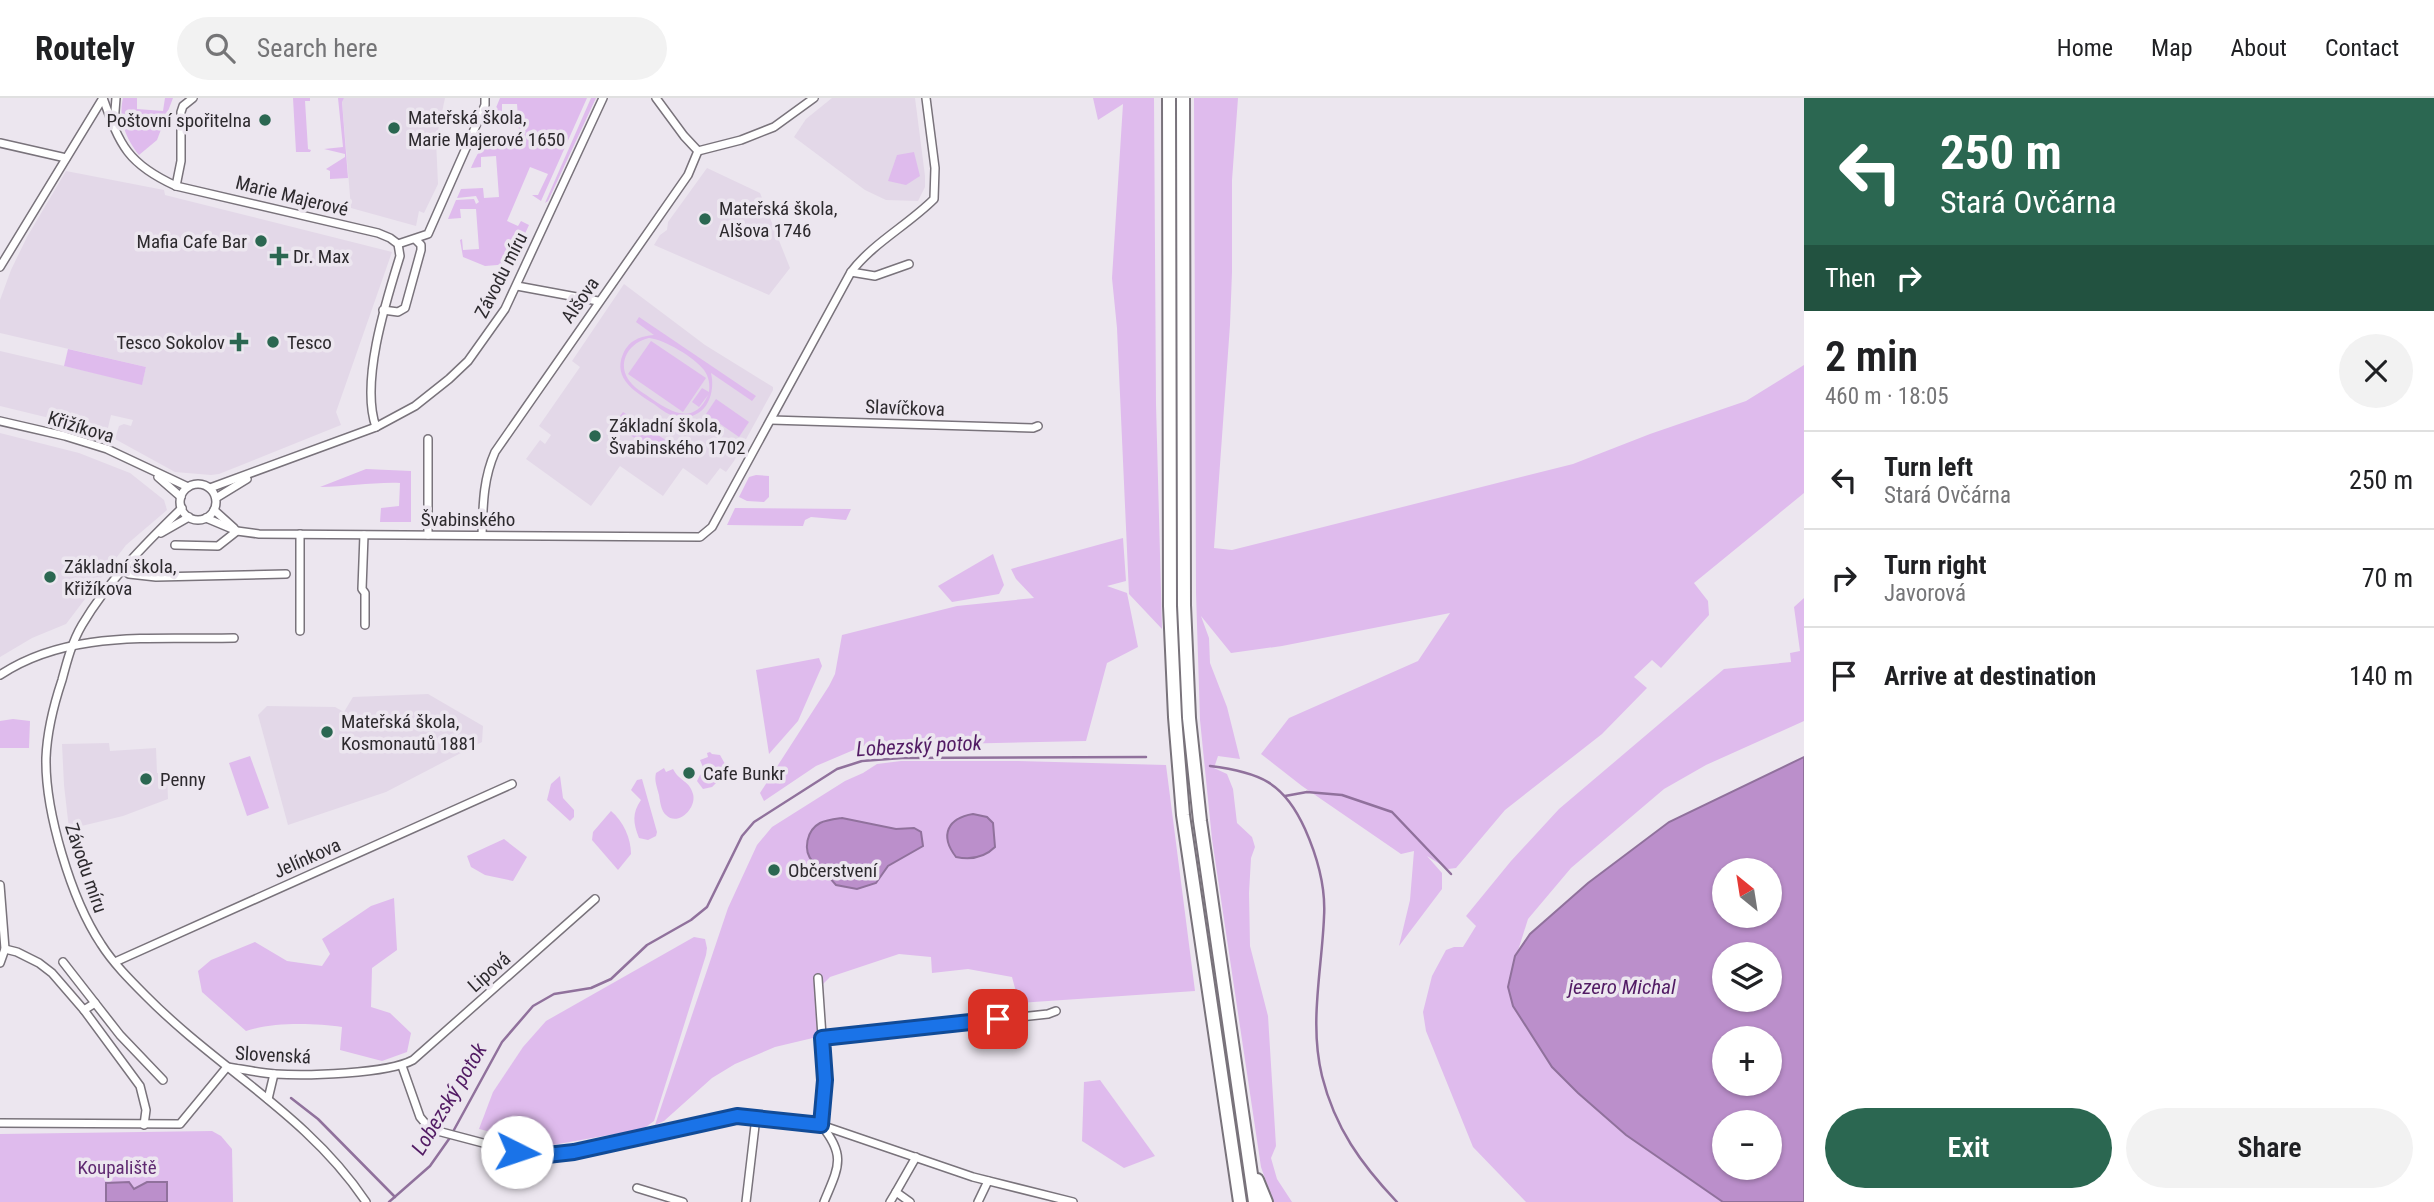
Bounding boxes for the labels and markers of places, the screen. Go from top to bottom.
place label: Mateřská škola, Marie Majerové 1650 [408,106,565,151]
place label: Poštovní spořitelna [106,109,251,132]
marker: Poštovní spořitelna [257,112,273,128]
marker: Mateřská škola, Marie Majerové 1650 [386,120,402,136]
place label: Mateřská škola, Alšova 1746 [719,197,837,242]
marker: Mateřská škola, Alšova 1746 [697,211,713,227]
place label: Mafia Cafe Bar [137,230,247,253]
marker: Mafia Cafe Bar [253,233,269,249]
place label: Dr. Max [293,245,350,268]
marker: Dr. Max [271,248,287,264]
place label: Tesco Sokolov [116,331,225,354]
place label: Tesco [287,331,332,354]
marker: Tesco Sokolov [231,334,247,350]
marker: Tesco [265,334,281,350]
place label: Základní škola, Švabinského 1702 [609,414,745,459]
marker: Základní škola, Švabinského 1702 [587,428,603,444]
place label: Základní škola, Křižíkova [64,555,177,600]
marker: Základní škola, Křižíkova [42,569,58,585]
place label: Mateřská škola, Kosmonautů 1881 [341,710,477,755]
marker: Mateřská škola, Kosmonautů 1881 [319,724,335,740]
place label: Cafe Bunkr [703,762,785,785]
marker: Cafe Bunkr [681,765,697,781]
place label: Penny [160,768,206,791]
marker: Penny [138,771,154,787]
place label: Občerstvení [788,859,879,882]
marker: Občerstvení [766,862,782,878]
pin [968,989,1028,1049]

